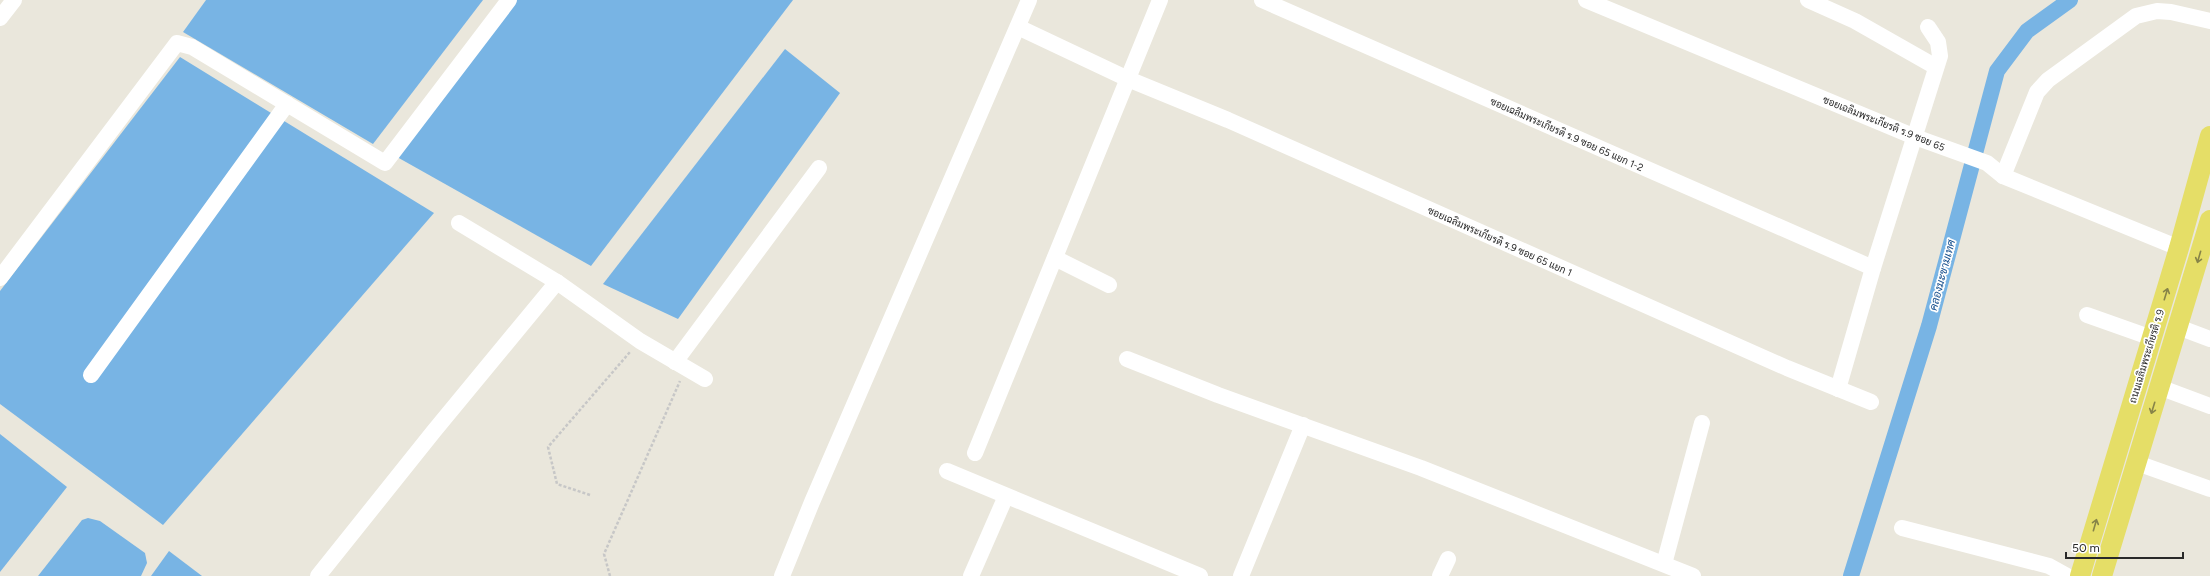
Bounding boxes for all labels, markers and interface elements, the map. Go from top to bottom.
street label: ซอยเฉลิมพระเกียรติ ร.9 ซอย 65 [1821,93,1947,154]
street label: ซอยเฉลิมพระเกียรติ ร.9 ซอย 65 แยก 1-2 [1488,95,1646,174]
street label: ซอยเฉลิมพระเกียรติ ร.9 ซอย 65 แยก 1 [1426,204,1574,279]
water label: คลองมะขามเทศ [1927,238,1958,312]
one-way arrow [2195,250,2202,263]
one-way arrow [2162,287,2170,300]
street label: ถนนเฉลิมพระเกียรติ ร.9 [2126,307,2167,405]
one-way arrow [2149,401,2156,414]
one-way arrow [2092,519,2099,532]
scale bar [2066,534,2183,560]
text: 50 m [2072,541,2100,555]

